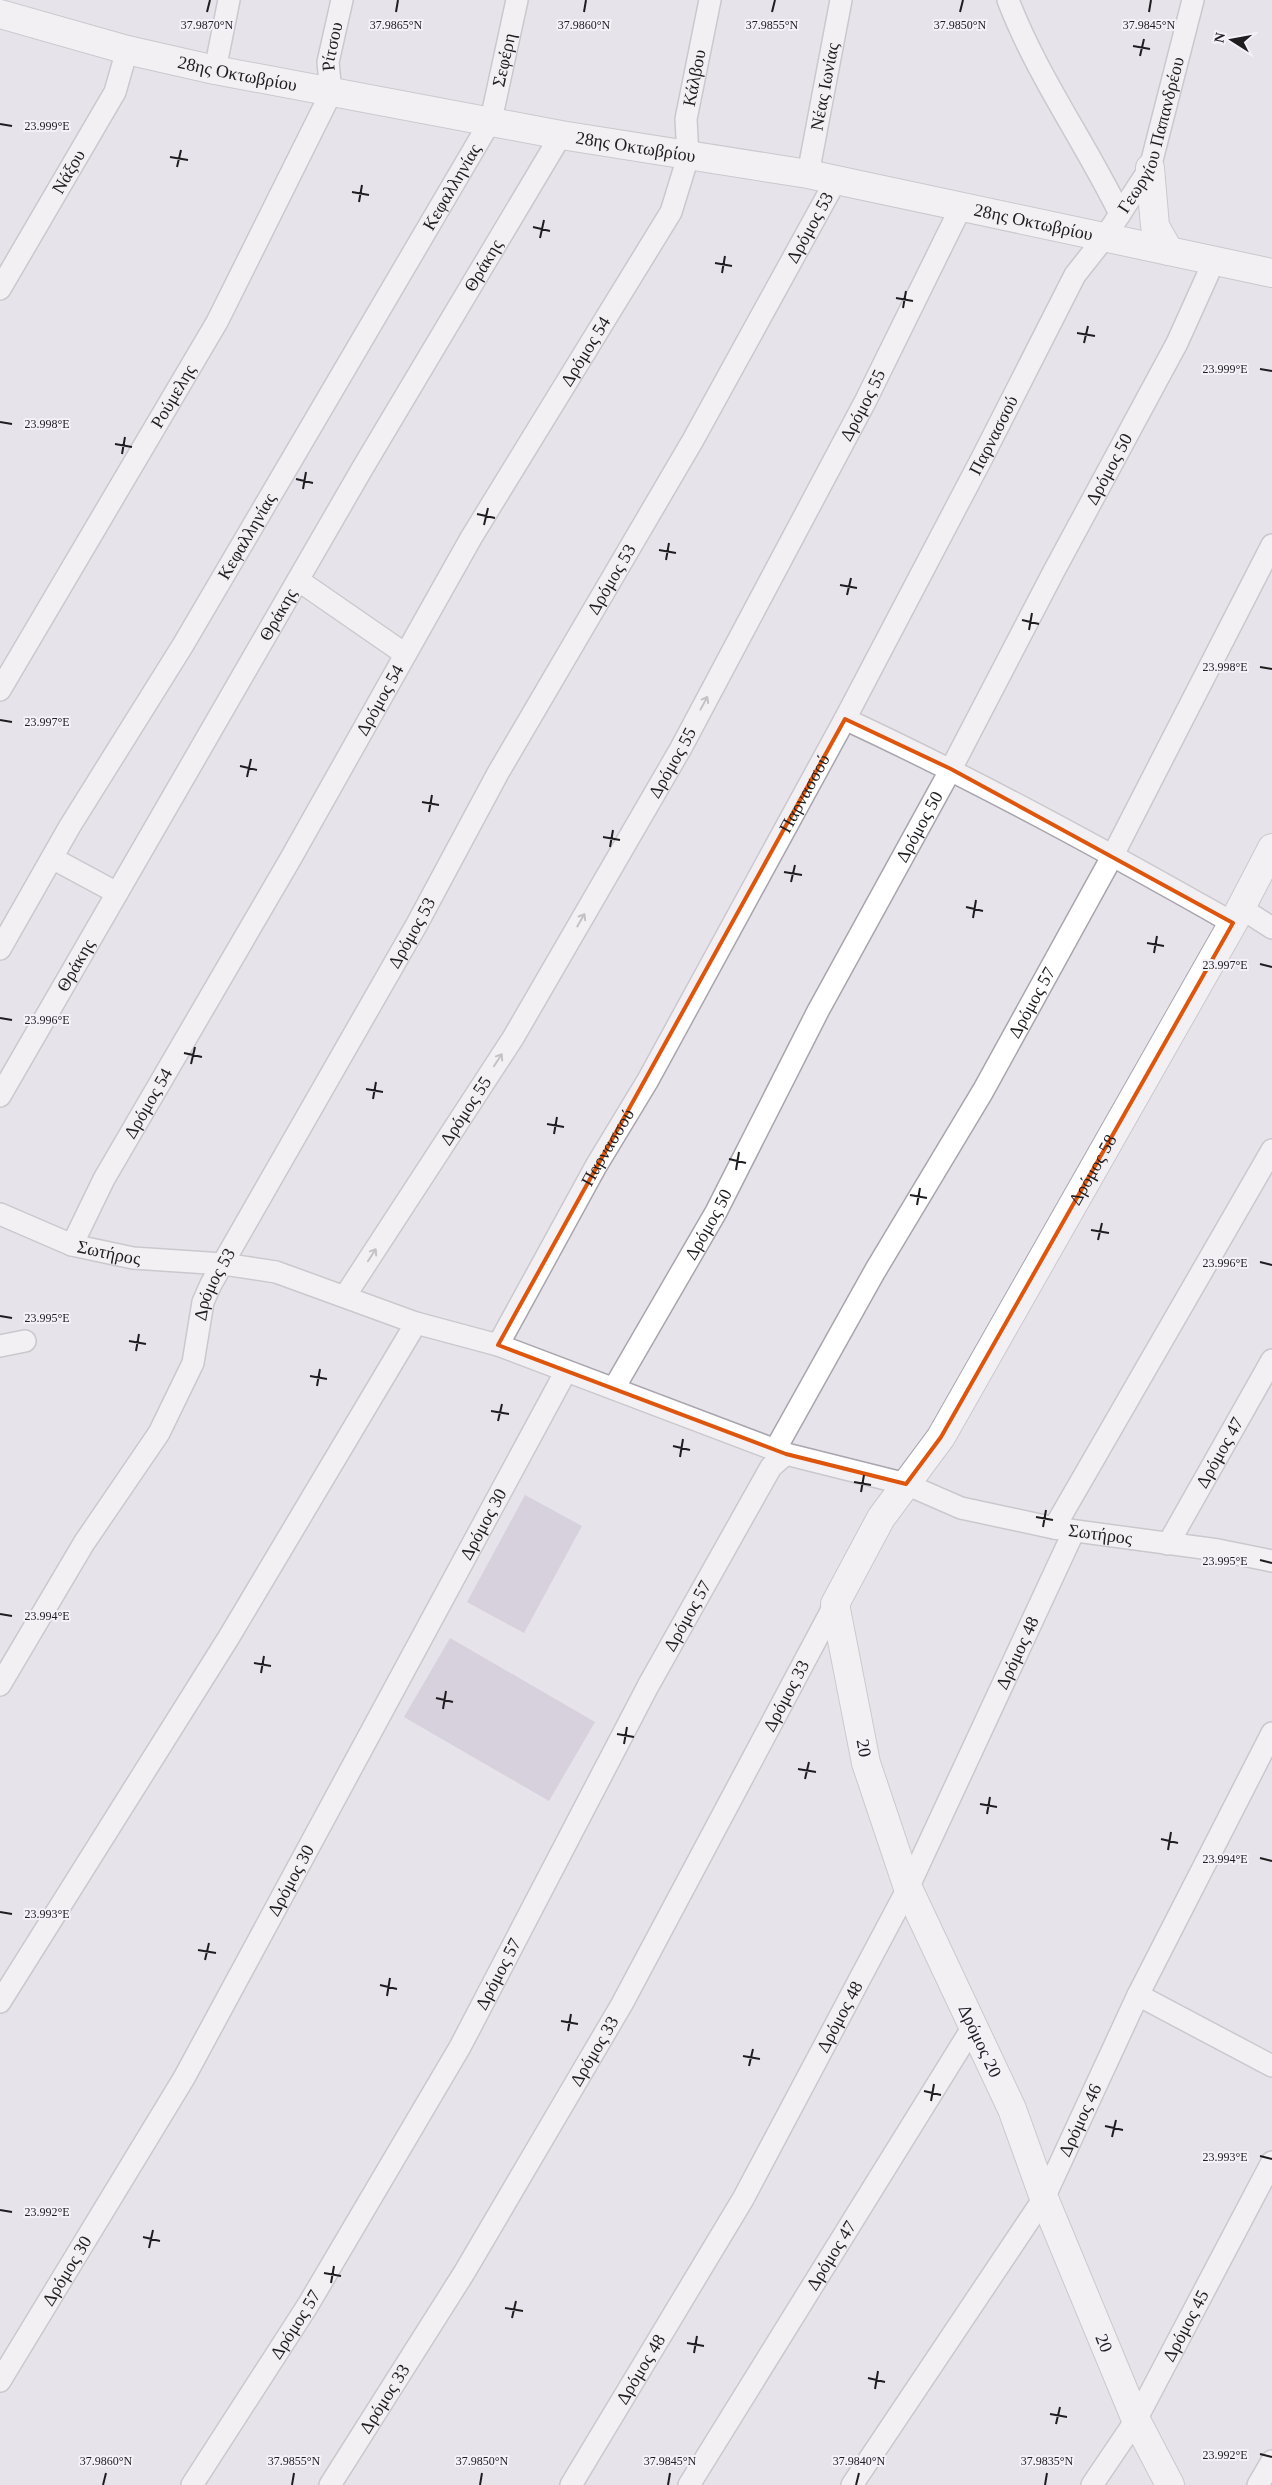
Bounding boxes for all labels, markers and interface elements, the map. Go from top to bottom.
north arrow [1207,15,1257,65]
text: 37.9870°N [181,18,234,32]
text: 37.9865°N [370,18,423,32]
text: 37.9860°N [558,18,611,32]
text: 37.9855°N [746,18,799,32]
text: 37.9850°N [934,18,987,32]
text: 37.9845°N [1123,18,1176,32]
street label: Ρίτσου [318,20,347,72]
street label: Σεφέρη [488,31,520,89]
text: N [1211,31,1228,44]
street label: Νέας Ιωνίας [806,41,843,132]
street label: Κάλβου [679,48,710,108]
street label: 28ης Οκτωβρίου [176,52,299,95]
street label: Γεωργίου Παπανδρέου [1113,55,1188,217]
text: 23.999°E [24,119,70,133]
street label: 28ης Οκτωβρίου [574,127,697,166]
street label: Κεφαλληνίας [419,140,485,234]
street label: Νάξου [48,146,89,197]
street label: Δρόμος 53 [782,189,837,266]
street label: 28ης Οκτωβρίου [972,200,1095,245]
street label: Θράκης [460,236,507,295]
street label: Δρόμος 54 [557,313,614,390]
street label: Ρούμελης [147,361,200,432]
text: 23.999°E [1202,362,1248,376]
street label: Δρόμος 55 [836,366,889,444]
street label: Παρνασσού [965,392,1022,478]
text: 23.998°E [24,417,70,431]
street label: Δρόμος 50 [1082,430,1136,508]
street label: Κεφαλληνίας [214,489,280,583]
street label: Δρόμος 53 [583,541,640,618]
street label: Θράκης [255,585,301,644]
text: 23.998°E [1202,660,1248,674]
street label: Δρόμος 54 [352,661,408,739]
one-way arrow [700,696,709,711]
text: 23.997°E [24,715,70,729]
street label: Δρόμος 55 [644,724,700,801]
street label: Παρνασσού [775,751,834,836]
street label: Δρόμος 50 [892,788,947,866]
street label: Δρόμος 53 [384,894,439,972]
one-way arrow [576,914,586,928]
street label: Θράκης [53,936,98,995]
text: 23.997°E [1202,958,1248,972]
street label: Δρόμος 57 [1004,964,1059,1041]
text: 23.996°E [24,1013,70,1027]
one-way arrow [493,1054,503,1068]
street label: Δρόμος 54 [120,1065,176,1142]
street label: Δρόμος 55 [436,1073,495,1149]
street label: Παρνασσού [577,1105,638,1189]
street label: Δρόμος 58 [1065,1131,1121,1209]
street label: Δρόμος 50 [681,1186,736,1263]
street label: Σωτήρος [75,1236,141,1268]
street label: Δρόμος 53 [190,1245,239,1322]
one-way arrow [367,1249,377,1263]
text: 23.996°E [1202,1256,1248,1270]
text: 23.995°E [24,1311,70,1325]
street label: Δρόμος 47 [1192,1414,1248,1491]
street label: Δρόμος 30 [456,1485,511,1563]
street label: Σωτήρος [1067,1520,1133,1548]
text: 23.995°E [1202,1554,1248,1568]
street label: Δρόμος 57 [660,1577,715,1655]
text: 23.994°E [24,1609,70,1623]
street label: Δρόμος 48 [992,1613,1043,1692]
street label: Δρόμος 33 [759,1657,813,1735]
street label: 20 [853,1737,875,1759]
street label: Δρόμος 30 [263,1841,318,1919]
text: 23.994°E [1202,1852,1248,1866]
text: 23.993°E [24,1907,70,1921]
street label: Δρόμος 57 [471,1935,525,2013]
street label: Δρόμος 48 [813,1978,867,2056]
street label: Δρόμος 20 [954,2001,1006,2081]
street label: Δρόμος 33 [566,2013,623,2090]
street label: Δρόμος 46 [1055,2081,1105,2160]
text: 23.993°E [1202,2150,1248,2164]
text: 23.992°E [24,2205,70,2219]
street label: Δρόμος 47 [802,2217,860,2294]
street label: Δρόμος 30 [38,2232,96,2309]
street label: Δρόμος 57 [266,2286,325,2363]
street label: Δρόμος 45 [1159,2287,1213,2365]
street label: Δρόμος 48 [612,2331,669,2408]
street label: 20 [1091,2331,1117,2355]
street label: Δρόμος 33 [355,2361,414,2437]
text: 23.992°E [1202,2448,1248,2462]
text: 37.9860°N [80,2454,133,2468]
text: 37.9855°N [268,2454,321,2468]
text: 37.9850°N [456,2454,509,2468]
text: 37.9845°N [644,2454,697,2468]
text: 37.9840°N [833,2454,886,2468]
text: 37.9835°N [1021,2454,1074,2468]

